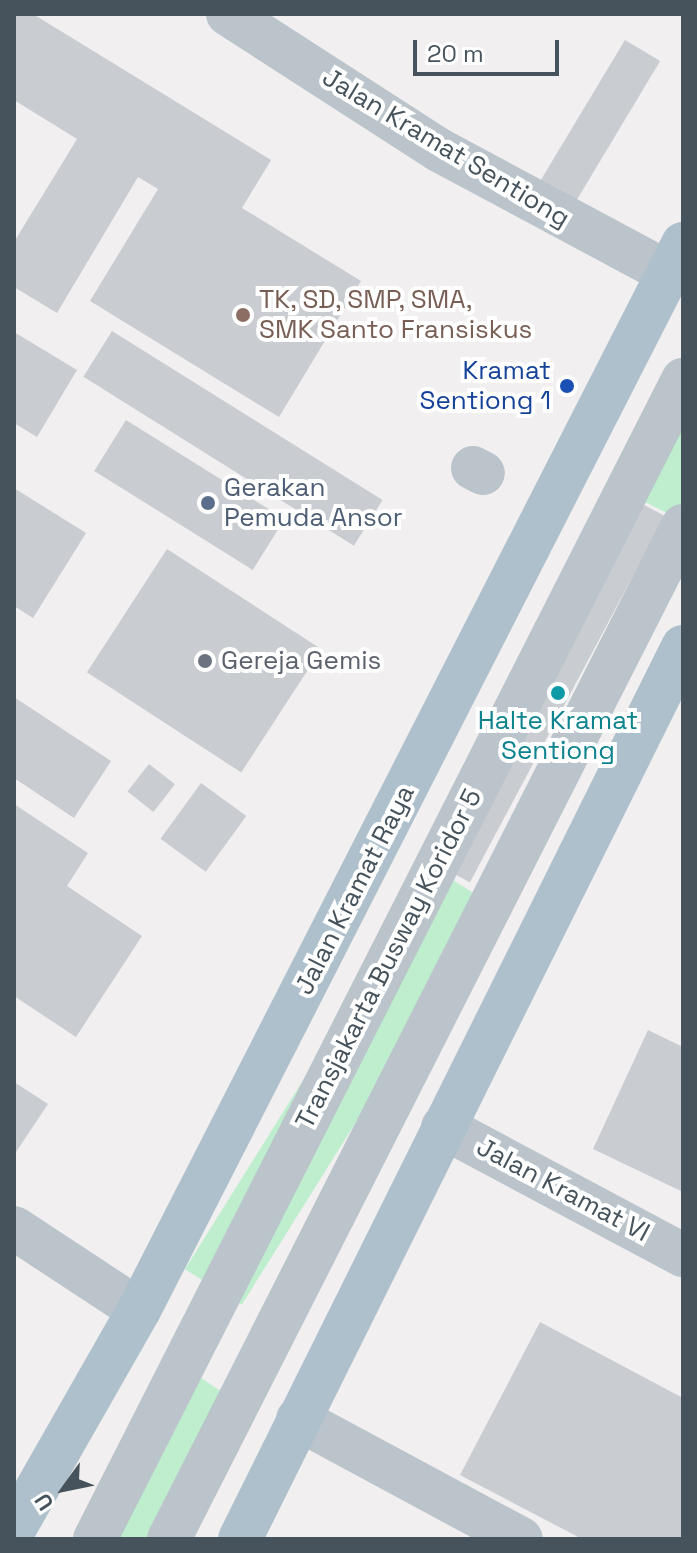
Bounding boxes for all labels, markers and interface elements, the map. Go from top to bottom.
scale bar [417,24,563,74]
text: 20 m [427,38,484,69]
street label: Jalan Kramat Sentiong [317,62,575,234]
place label: TK, SD, SMP, SMA, SMK Santo Fransiskus [259,284,532,346]
marker: TK, SD, SMP, SMA, SMK Santo Fransiskus [234,306,252,324]
place label: Kramat Sentiong 1 [420,355,551,416]
marker: Kramat Sentiong 1 [558,377,576,395]
place label: Gerakan Pemuda Ansor [224,472,403,534]
marker: Gerakan Pemuda Ansor [199,494,217,512]
place label: Gereja Gemis [221,645,381,677]
marker: Gereja Gemis [196,652,214,670]
marker: Halte Kramat Sentiong [549,684,567,702]
place label: Halte Kramat Sentiong [478,705,638,766]
street label: Jalan Kramat Raya [289,780,421,1000]
street label: Transjakarta Busway Koridor 5 [289,784,489,1134]
street label: Jalan Kramat VI [471,1131,655,1249]
north arrow [24,1449,104,1529]
text: U [28,1488,60,1516]

